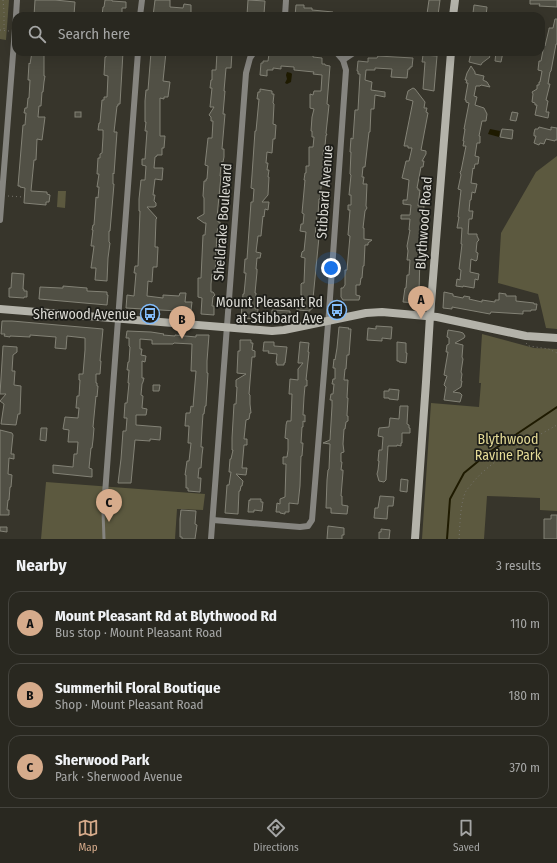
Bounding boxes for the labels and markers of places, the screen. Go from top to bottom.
pin: A [408,286,434,319]
place label: Mount Pleasant Rd at Stibbard Ave [216,294,323,327]
bus stop icon: Mount Pleasant Rd at Stibbard Ave [326,299,348,321]
bus stop icon: Sherwood Avenue [139,303,161,325]
place label: Sherwood Avenue [33,306,136,323]
pin: B [169,306,195,339]
pin: C [96,489,122,522]

